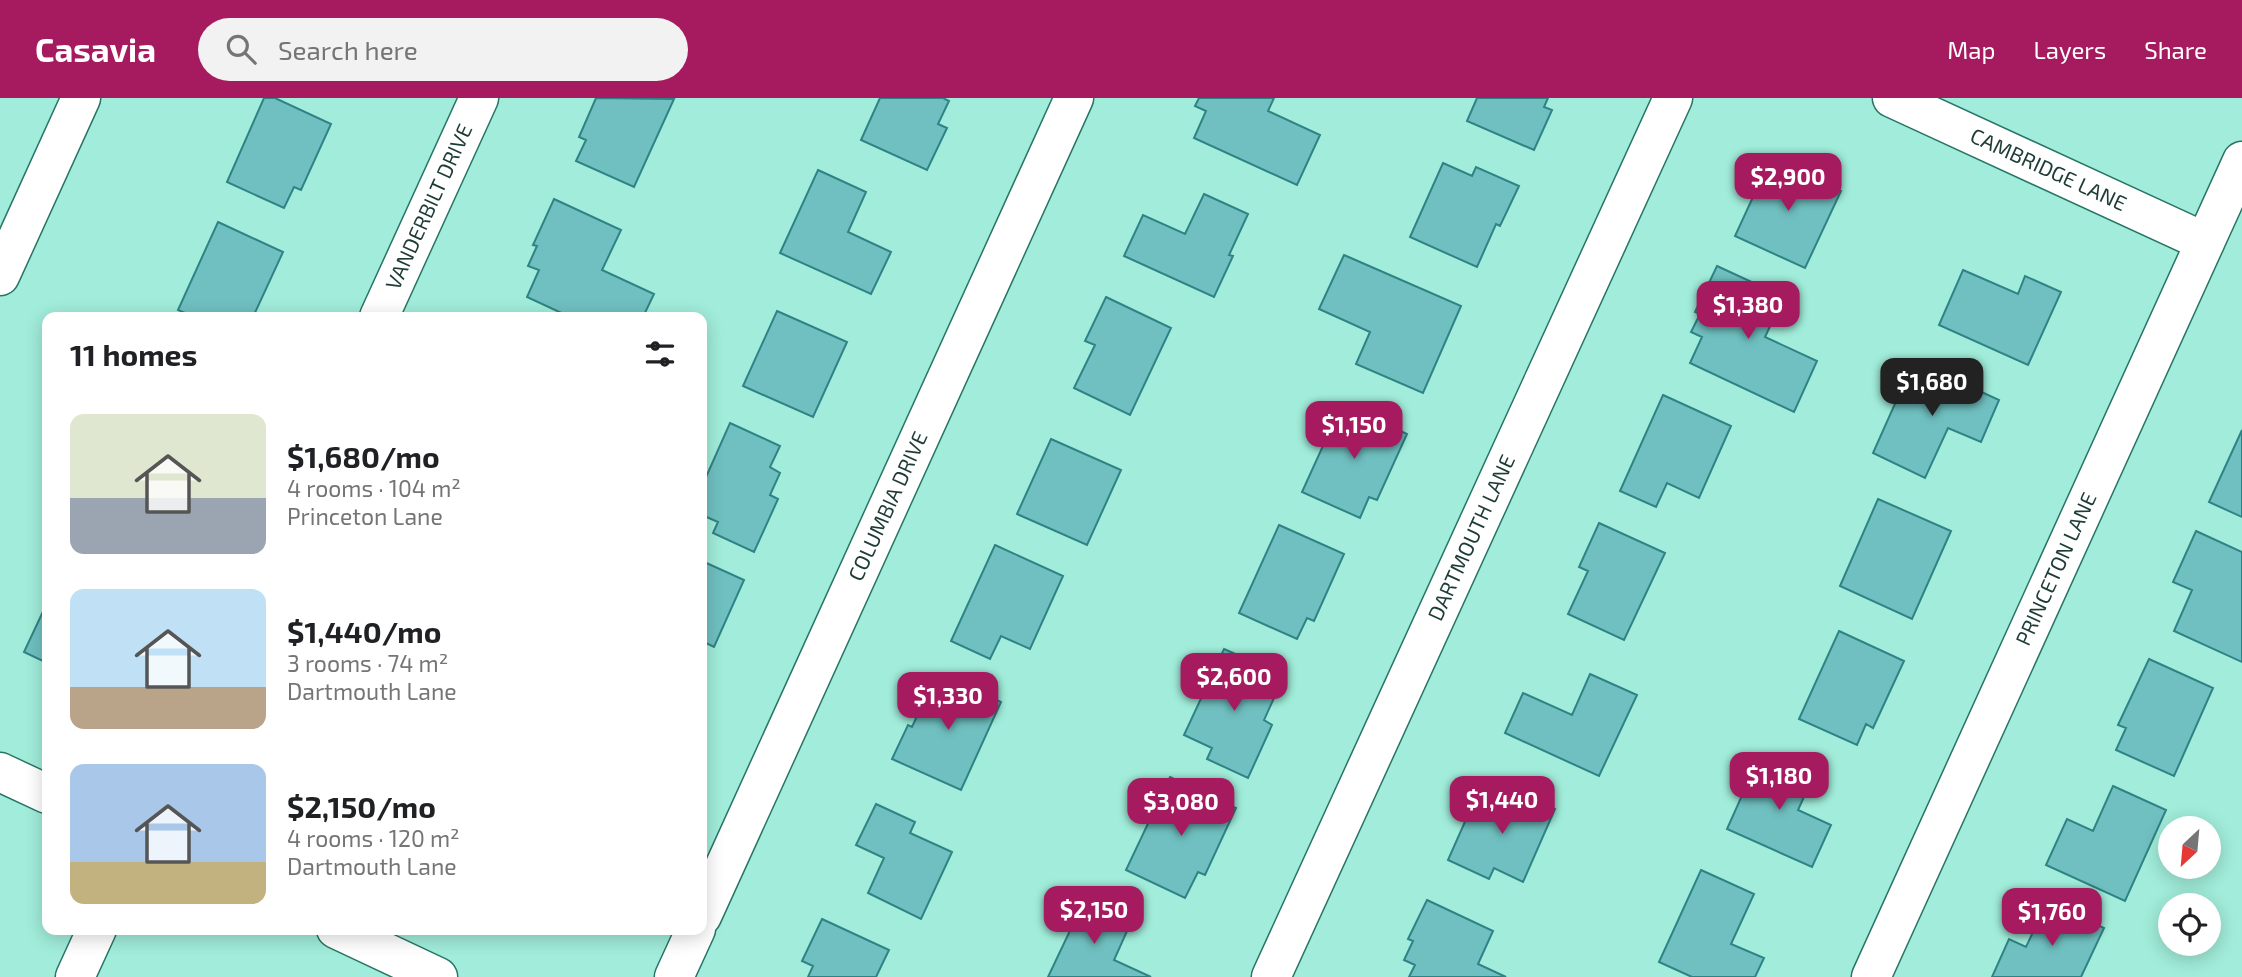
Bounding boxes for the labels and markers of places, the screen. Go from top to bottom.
pin: $2,900 [1731,153,1845,213]
pin: $1,380 [1691,282,1805,341]
pin: $1,680 [1875,358,1989,418]
pin: $1,150 [1297,402,1411,461]
pin: $2,600 [1177,654,1291,713]
pin: $1,330 [891,672,1005,732]
pin: $1,180 [1722,752,1836,812]
pin: $1,440 [1445,776,1559,836]
pin: $3,080 [1124,778,1238,838]
pin: $2,150 [1037,886,1151,946]
pin: $1,760 [1995,888,2109,948]

